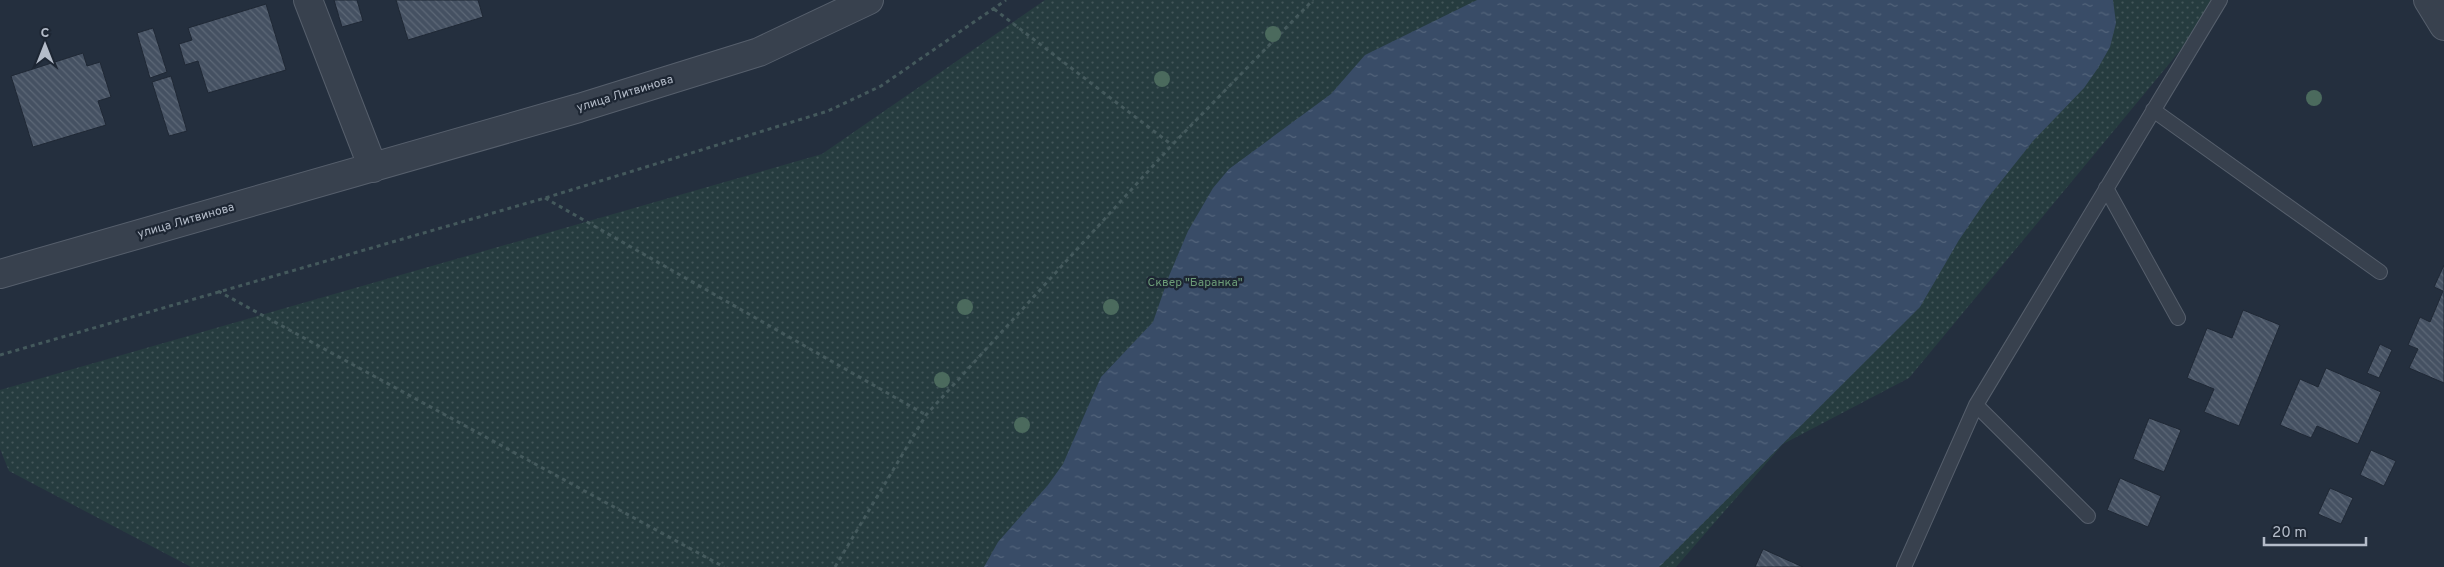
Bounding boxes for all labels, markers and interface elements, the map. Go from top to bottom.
north arrow [20,20,70,70]
text: С [41,25,50,42]
street label: улица Литвинова [575,72,675,116]
street label: улица Литвинова [136,200,236,242]
park label: Сквер "Баранка" [1147,275,1243,291]
scale bar [2264,514,2366,546]
text: 20 m [2272,524,2307,543]

